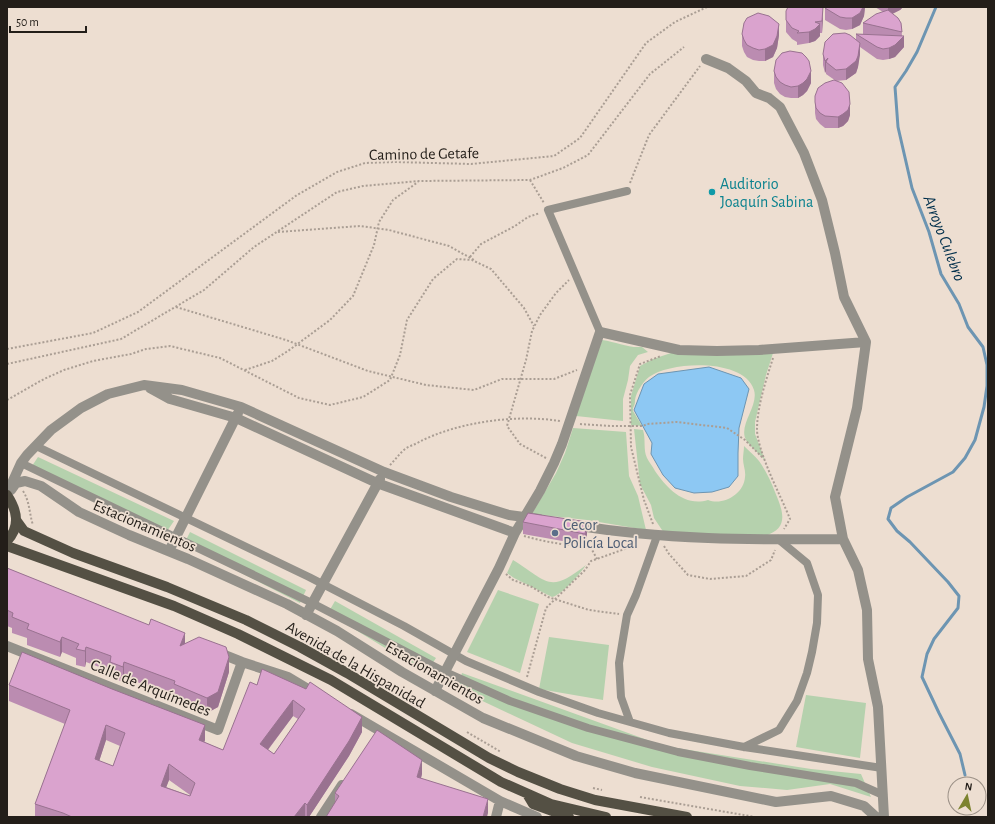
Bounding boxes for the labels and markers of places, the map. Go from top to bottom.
place label: Auditorio Joaquín Sabina [720,176,813,210]
marker: Auditorio Joaquín Sabina [707,187,717,197]
place label: Cecor Policía Local [563,517,638,551]
marker: Cecor Policía Local [550,528,560,538]

